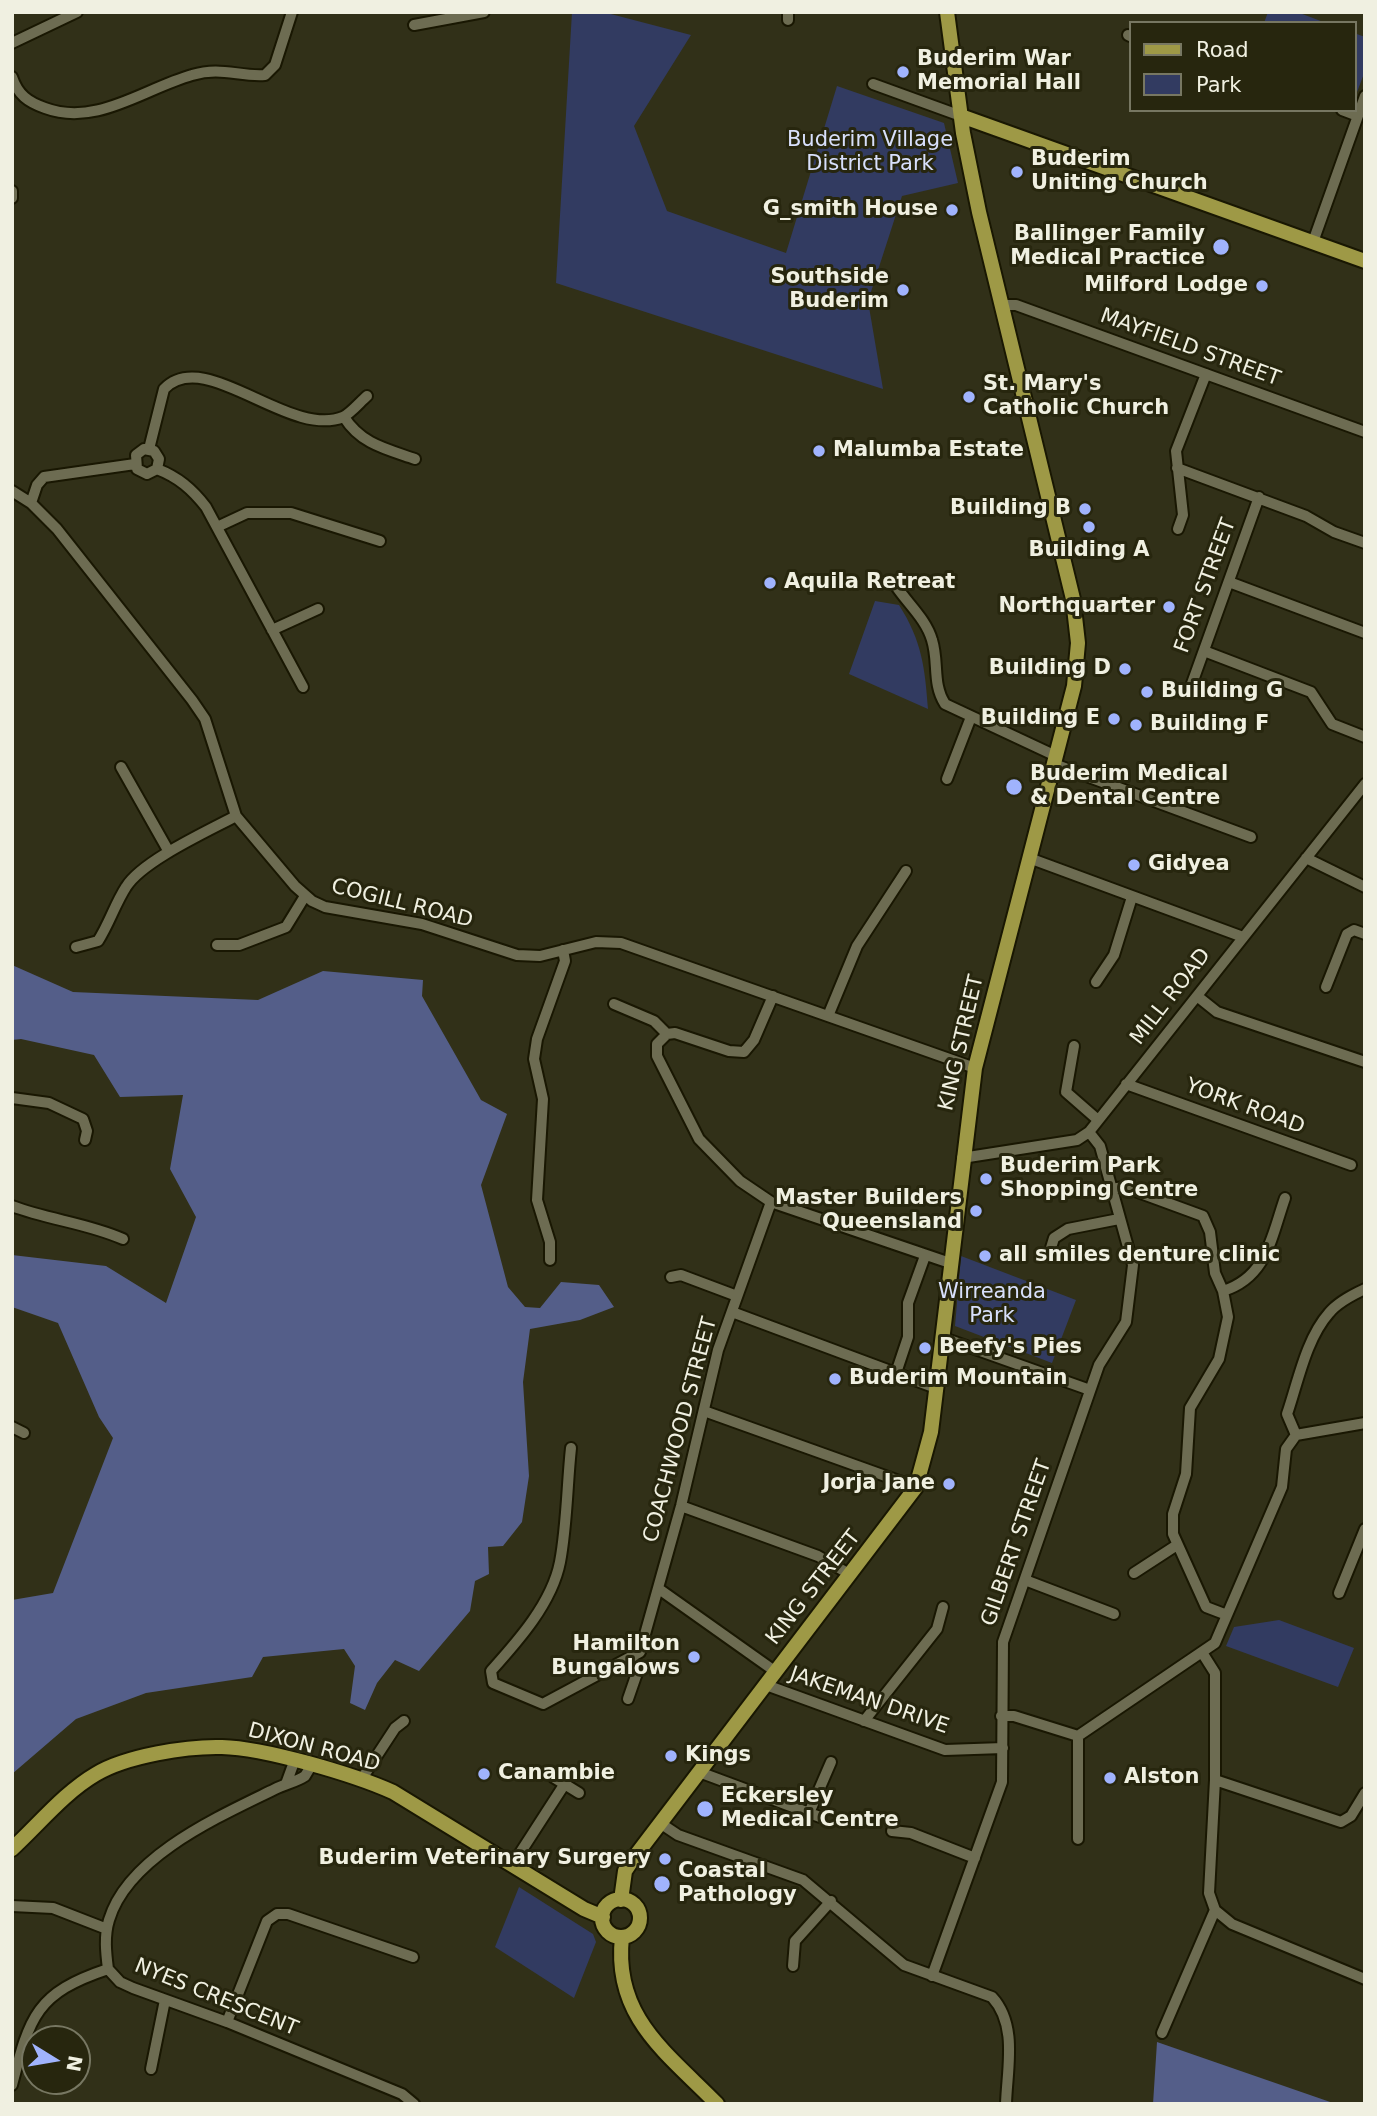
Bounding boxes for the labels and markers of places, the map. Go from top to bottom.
place label: Buderim War Memorial Hall [917,47,1081,97]
marker: Buderim War Memorial Hall [895,64,911,80]
place label: Buderim Uniting Church [1031,147,1208,197]
marker: Buderim Uniting Church [1009,164,1025,180]
place label: G_smith House [763,197,938,223]
marker: G_smith House [944,202,960,218]
place label: Ballinger Family Medical Practice [1010,222,1205,272]
marker: Ballinger Family Medical Practice [1211,237,1231,257]
place label: Southside Buderim [771,265,889,315]
place label: Milford Lodge [1084,273,1248,299]
marker: Milford Lodge [1254,278,1270,294]
marker: Southside Buderim [895,282,911,298]
place label: St. Mary's Catholic Church [983,372,1169,422]
marker: St. Mary's Catholic Church [961,389,977,405]
place label: Malumba Estate [833,438,1024,464]
marker: Malumba Estate [811,443,827,459]
place label: Building B [950,496,1071,522]
marker: Building B [1077,501,1093,517]
marker: Building A [1081,519,1097,535]
place label: Building A [1028,538,1150,564]
place label: Aquila Retreat [784,570,955,596]
marker: Aquila Retreat [762,575,778,591]
place label: Northquarter [999,594,1155,620]
marker: Northquarter [1161,599,1177,615]
place label: Building D [989,656,1111,682]
marker: Building D [1117,661,1133,677]
place label: Building G [1161,679,1283,705]
marker: Building G [1139,684,1155,700]
place label: Building E [981,706,1100,732]
marker: Building E [1106,711,1122,727]
place label: Building F [1150,712,1269,738]
marker: Building F [1128,717,1144,733]
place label: Buderim Medical & Dental Centre [1030,762,1228,812]
marker: Buderim Medical & Dental Centre [1004,777,1024,797]
place label: Gidyea [1148,852,1230,878]
marker: Gidyea [1126,857,1142,873]
place label: Buderim Park Shopping Centre [1000,1154,1198,1204]
marker: Buderim Park Shopping Centre [978,1171,994,1187]
place label: Master Builders Queensland [775,1186,962,1236]
marker: Master Builders Queensland [968,1203,984,1219]
place label: all smiles denture clinic [999,1243,1280,1269]
marker: all smiles denture clinic [977,1248,993,1264]
place label: Beefy's Pies [939,1335,1082,1361]
marker: Beefy's Pies [917,1340,933,1356]
place label: Buderim Mountain [849,1366,1068,1392]
marker: Buderim Mountain [827,1371,843,1387]
place label: Jorja Jane [823,1471,935,1497]
marker: Jorja Jane [941,1476,957,1492]
place label: Hamilton Bungalows [551,1632,680,1682]
marker: Hamilton Bungalows [686,1649,702,1665]
place label: Kings [685,1743,751,1769]
marker: Kings [663,1748,679,1764]
place label: Canambie [498,1761,615,1787]
place label: Alston [1124,1765,1199,1791]
marker: Canambie [476,1766,492,1782]
marker: Alston [1102,1770,1118,1786]
place label: Eckersley Medical Centre [721,1784,899,1834]
marker: Eckersley Medical Centre [695,1799,715,1819]
place label: Buderim Veterinary Surgery [319,1846,651,1872]
marker: Buderim Veterinary Surgery [657,1851,673,1867]
place label: Coastal Pathology [678,1859,797,1909]
marker: Coastal Pathology [652,1874,672,1894]

